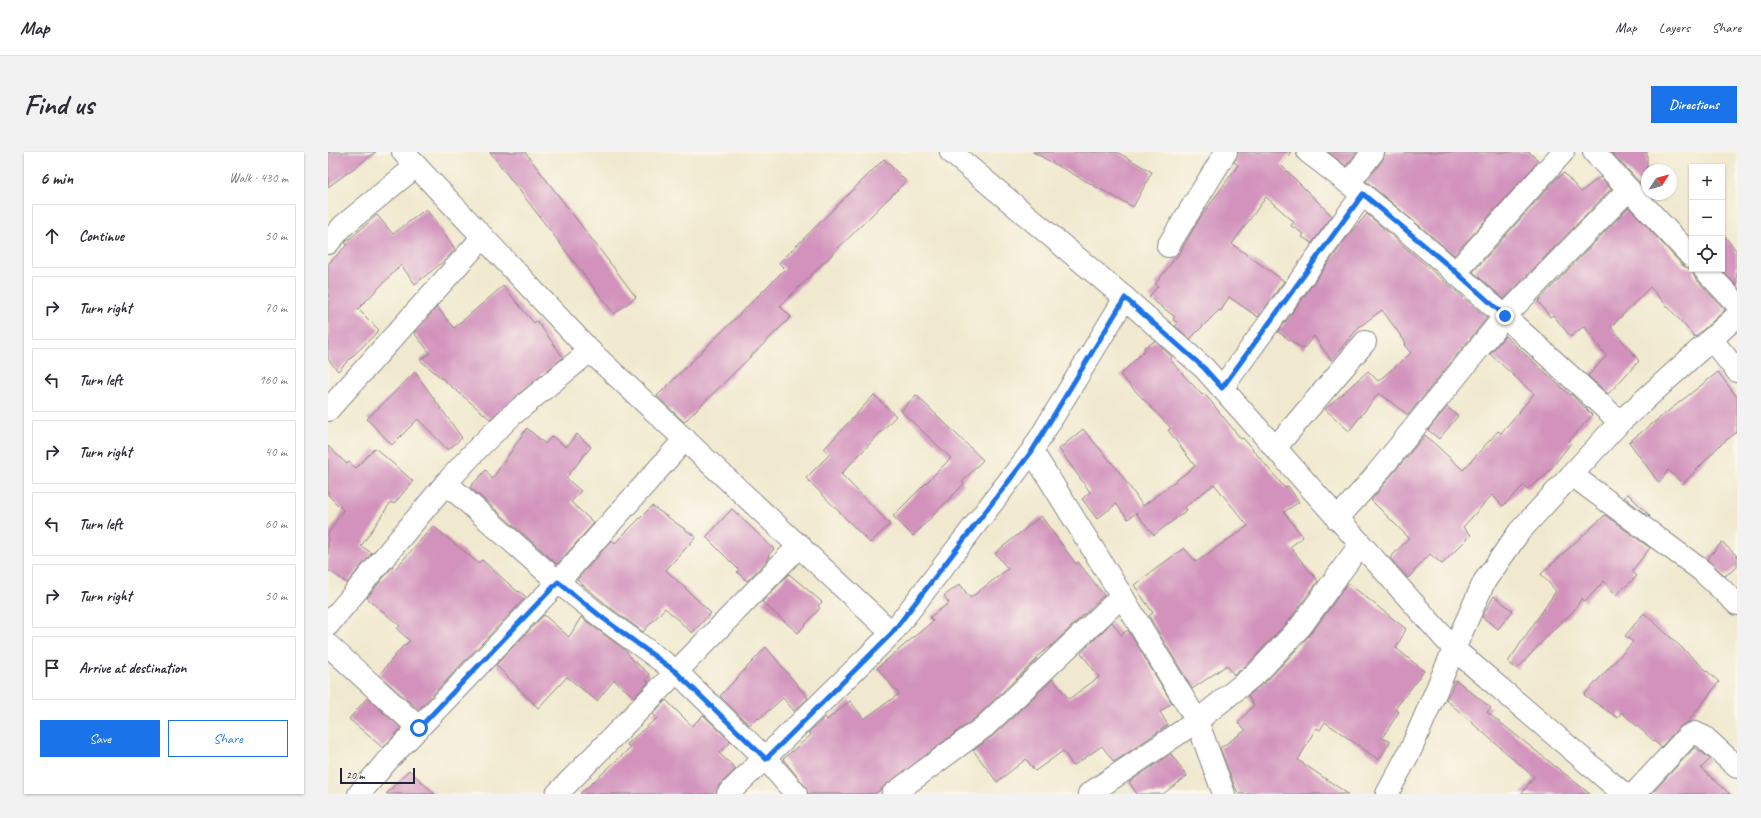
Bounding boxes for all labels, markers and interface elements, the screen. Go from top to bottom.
text: Map [20,16,50,40]
text: Map [1615,19,1637,36]
text: Layers [1659,19,1690,36]
text: Share [1712,19,1741,36]
button: Directions [1651,86,1737,123]
text: Find us [24,87,94,122]
north arrow [1641,164,1677,200]
map controls [1689,164,1725,272]
button: + [1689,164,1725,200]
text: 6 min [40,168,73,189]
text: Walk · 430 m [229,170,288,186]
button: − [1689,200,1725,236]
icon: ahead [41,225,63,247]
text: Continue [79,227,124,246]
text: 50 m [265,228,287,244]
button: locate [1689,236,1725,272]
icon: right [41,297,63,319]
text: Turn right [79,299,132,318]
text: 70 m [265,300,287,316]
route end [1496,307,1514,325]
icon: left [41,369,63,391]
text: Turn left [79,371,122,390]
text: 160 m [259,372,287,388]
icon: right [41,441,63,463]
text: Turn right [79,443,132,462]
text: 40 m [265,444,287,460]
icon: left [41,513,63,535]
text: Turn left [79,515,122,534]
text: 60 m [265,516,287,532]
icon: right [41,585,63,607]
text: Turn right [79,587,132,606]
text: 50 m [265,588,287,604]
icon: arrive [41,657,63,679]
text: Arrive at destination [79,659,186,678]
route start [410,719,428,737]
button: Save [40,720,160,757]
button: Share [168,720,288,757]
scale bar [340,766,415,785]
text: 20 m [346,768,365,782]

